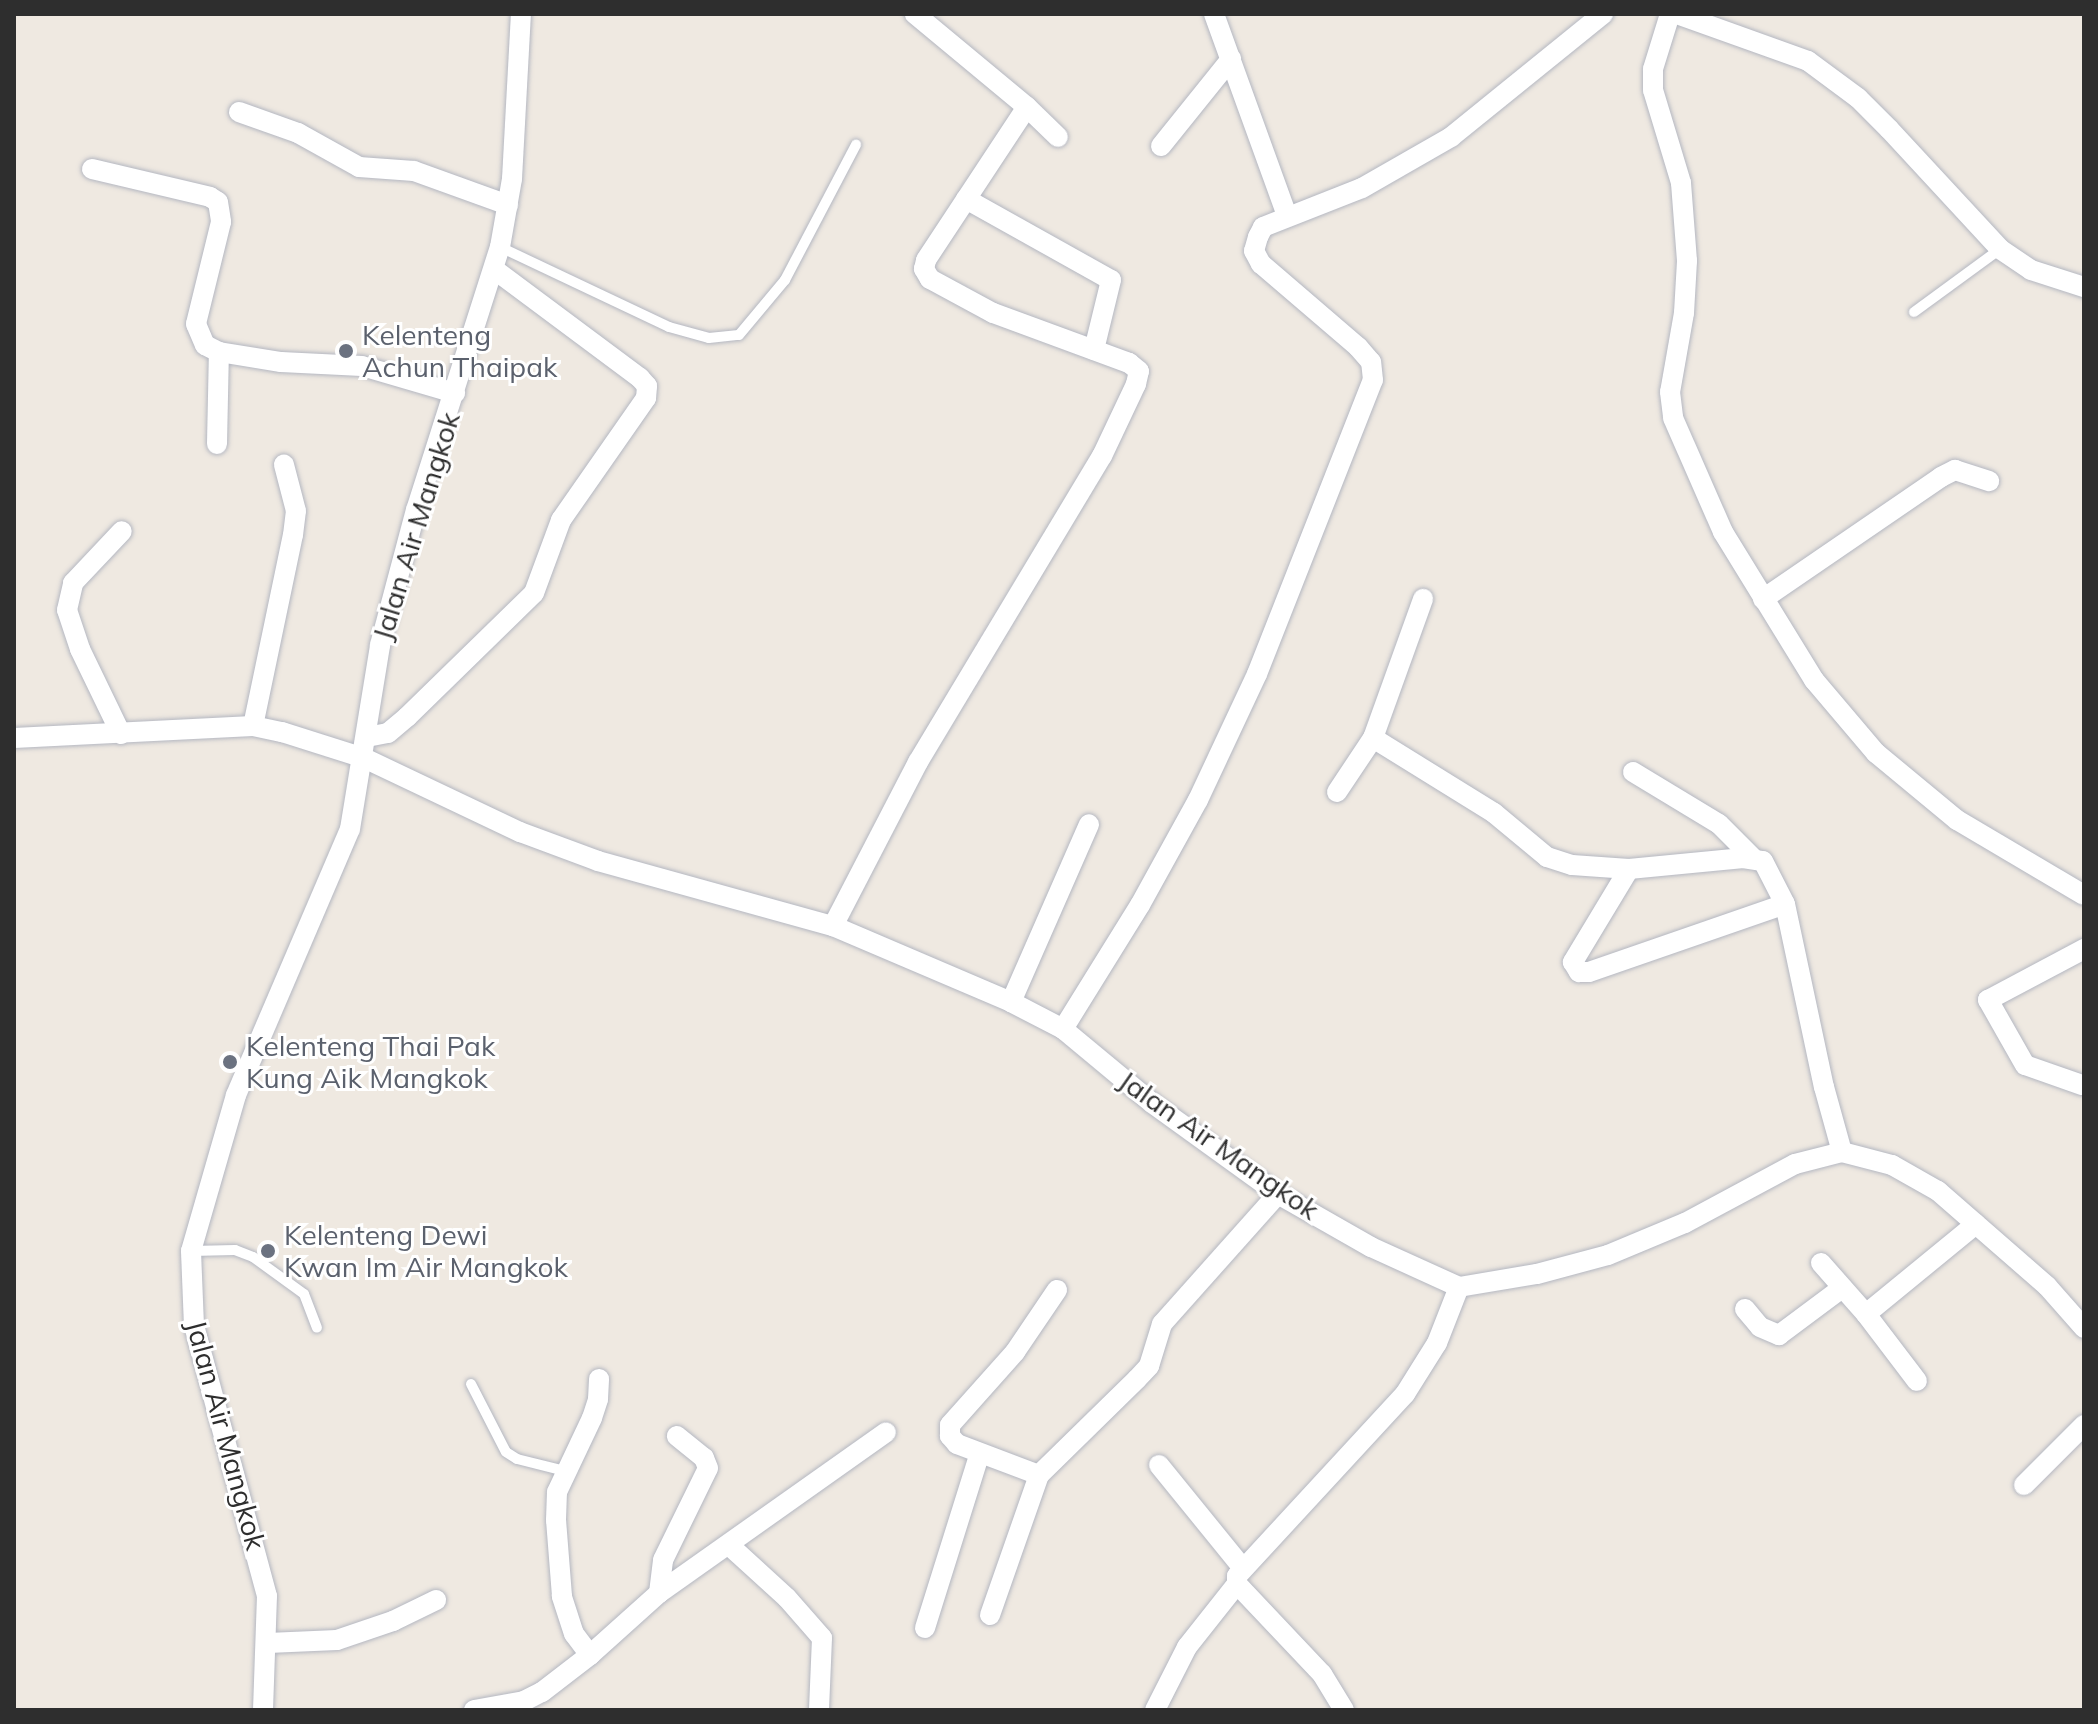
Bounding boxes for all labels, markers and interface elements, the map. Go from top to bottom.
place label: Kelenteng Achun Thaipak [362,318,557,384]
marker: Kelenteng Achun Thaipak [337,342,355,360]
street label: Jalan Air Mangkok [365,408,467,644]
place label: Kelenteng Thai Pak Kung Aik Mangkok [246,1029,495,1095]
marker: Kelenteng Thai Pak Kung Aik Mangkok [221,1053,239,1071]
street label: Jalan Air Mangkok [1113,1063,1325,1227]
place label: Kelenteng Dewi Kwan Im Air Mangkok [284,1218,568,1284]
marker: Kelenteng Dewi Kwan Im Air Mangkok [259,1242,277,1260]
street label: Jalan Air Mangkok [179,1316,273,1554]

